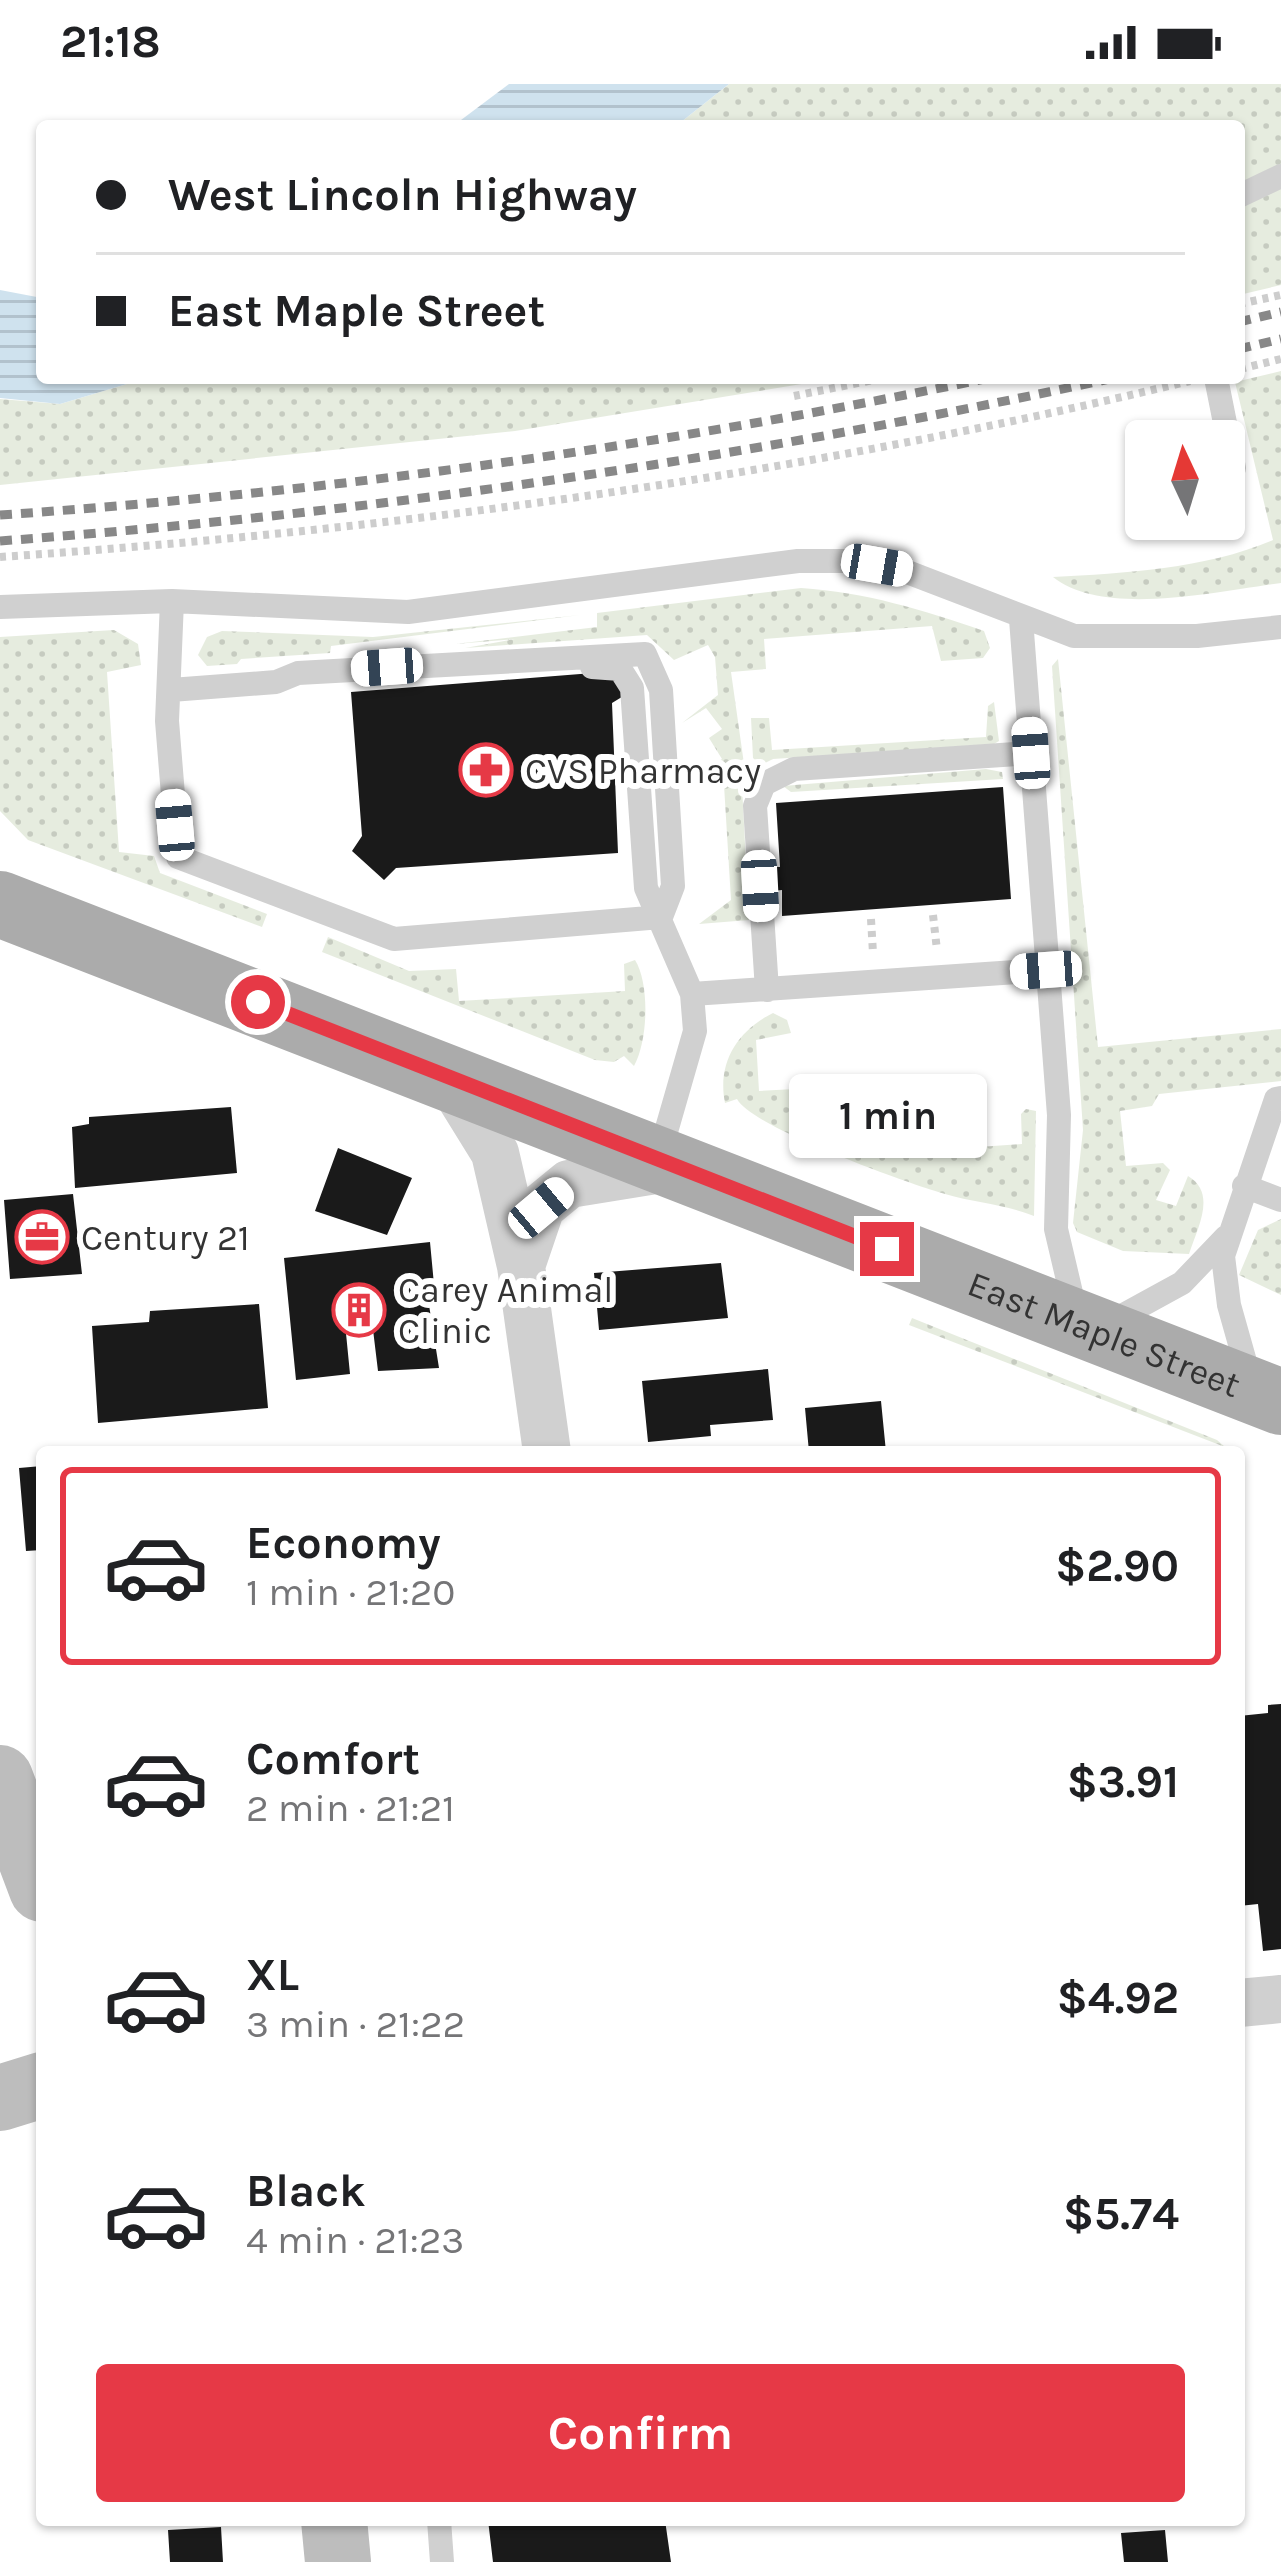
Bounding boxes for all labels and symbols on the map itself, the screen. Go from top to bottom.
north arrow [1125,420,1245,540]
car [838,541,916,589]
car [350,647,424,687]
car [1011,716,1051,790]
pharmacy icon: CVS Pharmacy [458,742,514,798]
place label: CVS Pharmacy [525,750,761,792]
car [154,788,196,862]
car [740,849,780,923]
car [1009,950,1083,990]
route start [231,975,285,1029]
callout: 1 min [788,1075,986,1159]
car [502,1171,580,1245]
office icon: Century 21 [14,1209,70,1265]
place label: Century 21 [81,1217,250,1259]
route end [860,1222,914,1276]
street label: East Maple Street [962,1262,1246,1406]
place label: Carey Animal Clinic [398,1269,613,1352]
building icon: Carey Animal Clinic [331,1282,387,1338]

